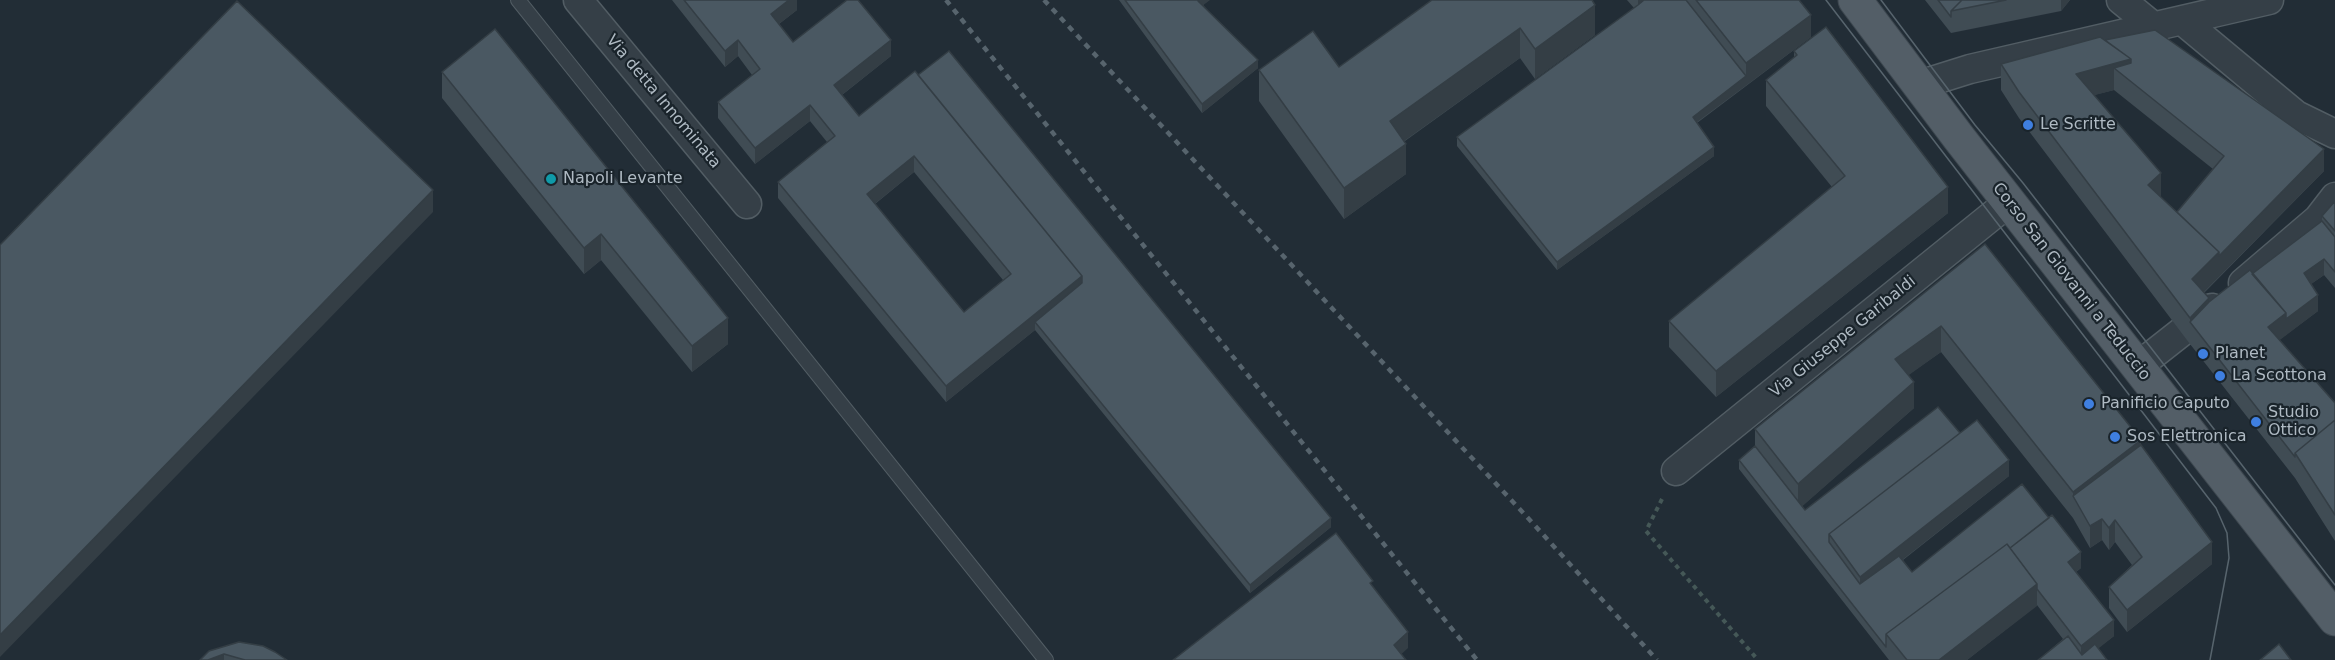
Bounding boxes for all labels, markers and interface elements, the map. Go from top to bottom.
street label: Via detta Innominata [602,31,724,173]
place label: Le Scritte [2040,115,2116,135]
marker: Le Scritte [2021,118,2035,132]
place label: Napoli Levante [563,169,683,189]
marker: Napoli Levante [544,172,558,186]
street label: Corso San Giovanni a Teduccio [1988,179,2154,385]
street label: Via Giuseppe Garibaldi [1766,272,1920,402]
place label: Planet [2215,344,2265,364]
marker: Planet [2196,347,2210,361]
place label: La Scottona [2232,366,2327,386]
marker: La Scottona [2213,369,2227,383]
place label: Panificio Caputo [2101,394,2230,414]
marker: Panificio Caputo [2082,397,2096,411]
place label: Studio Ottico [2268,403,2319,441]
marker: Studio Ottico [2249,415,2263,429]
place label: Sos Elettronica [2127,427,2247,447]
marker: Sos Elettronica [2108,430,2122,444]

